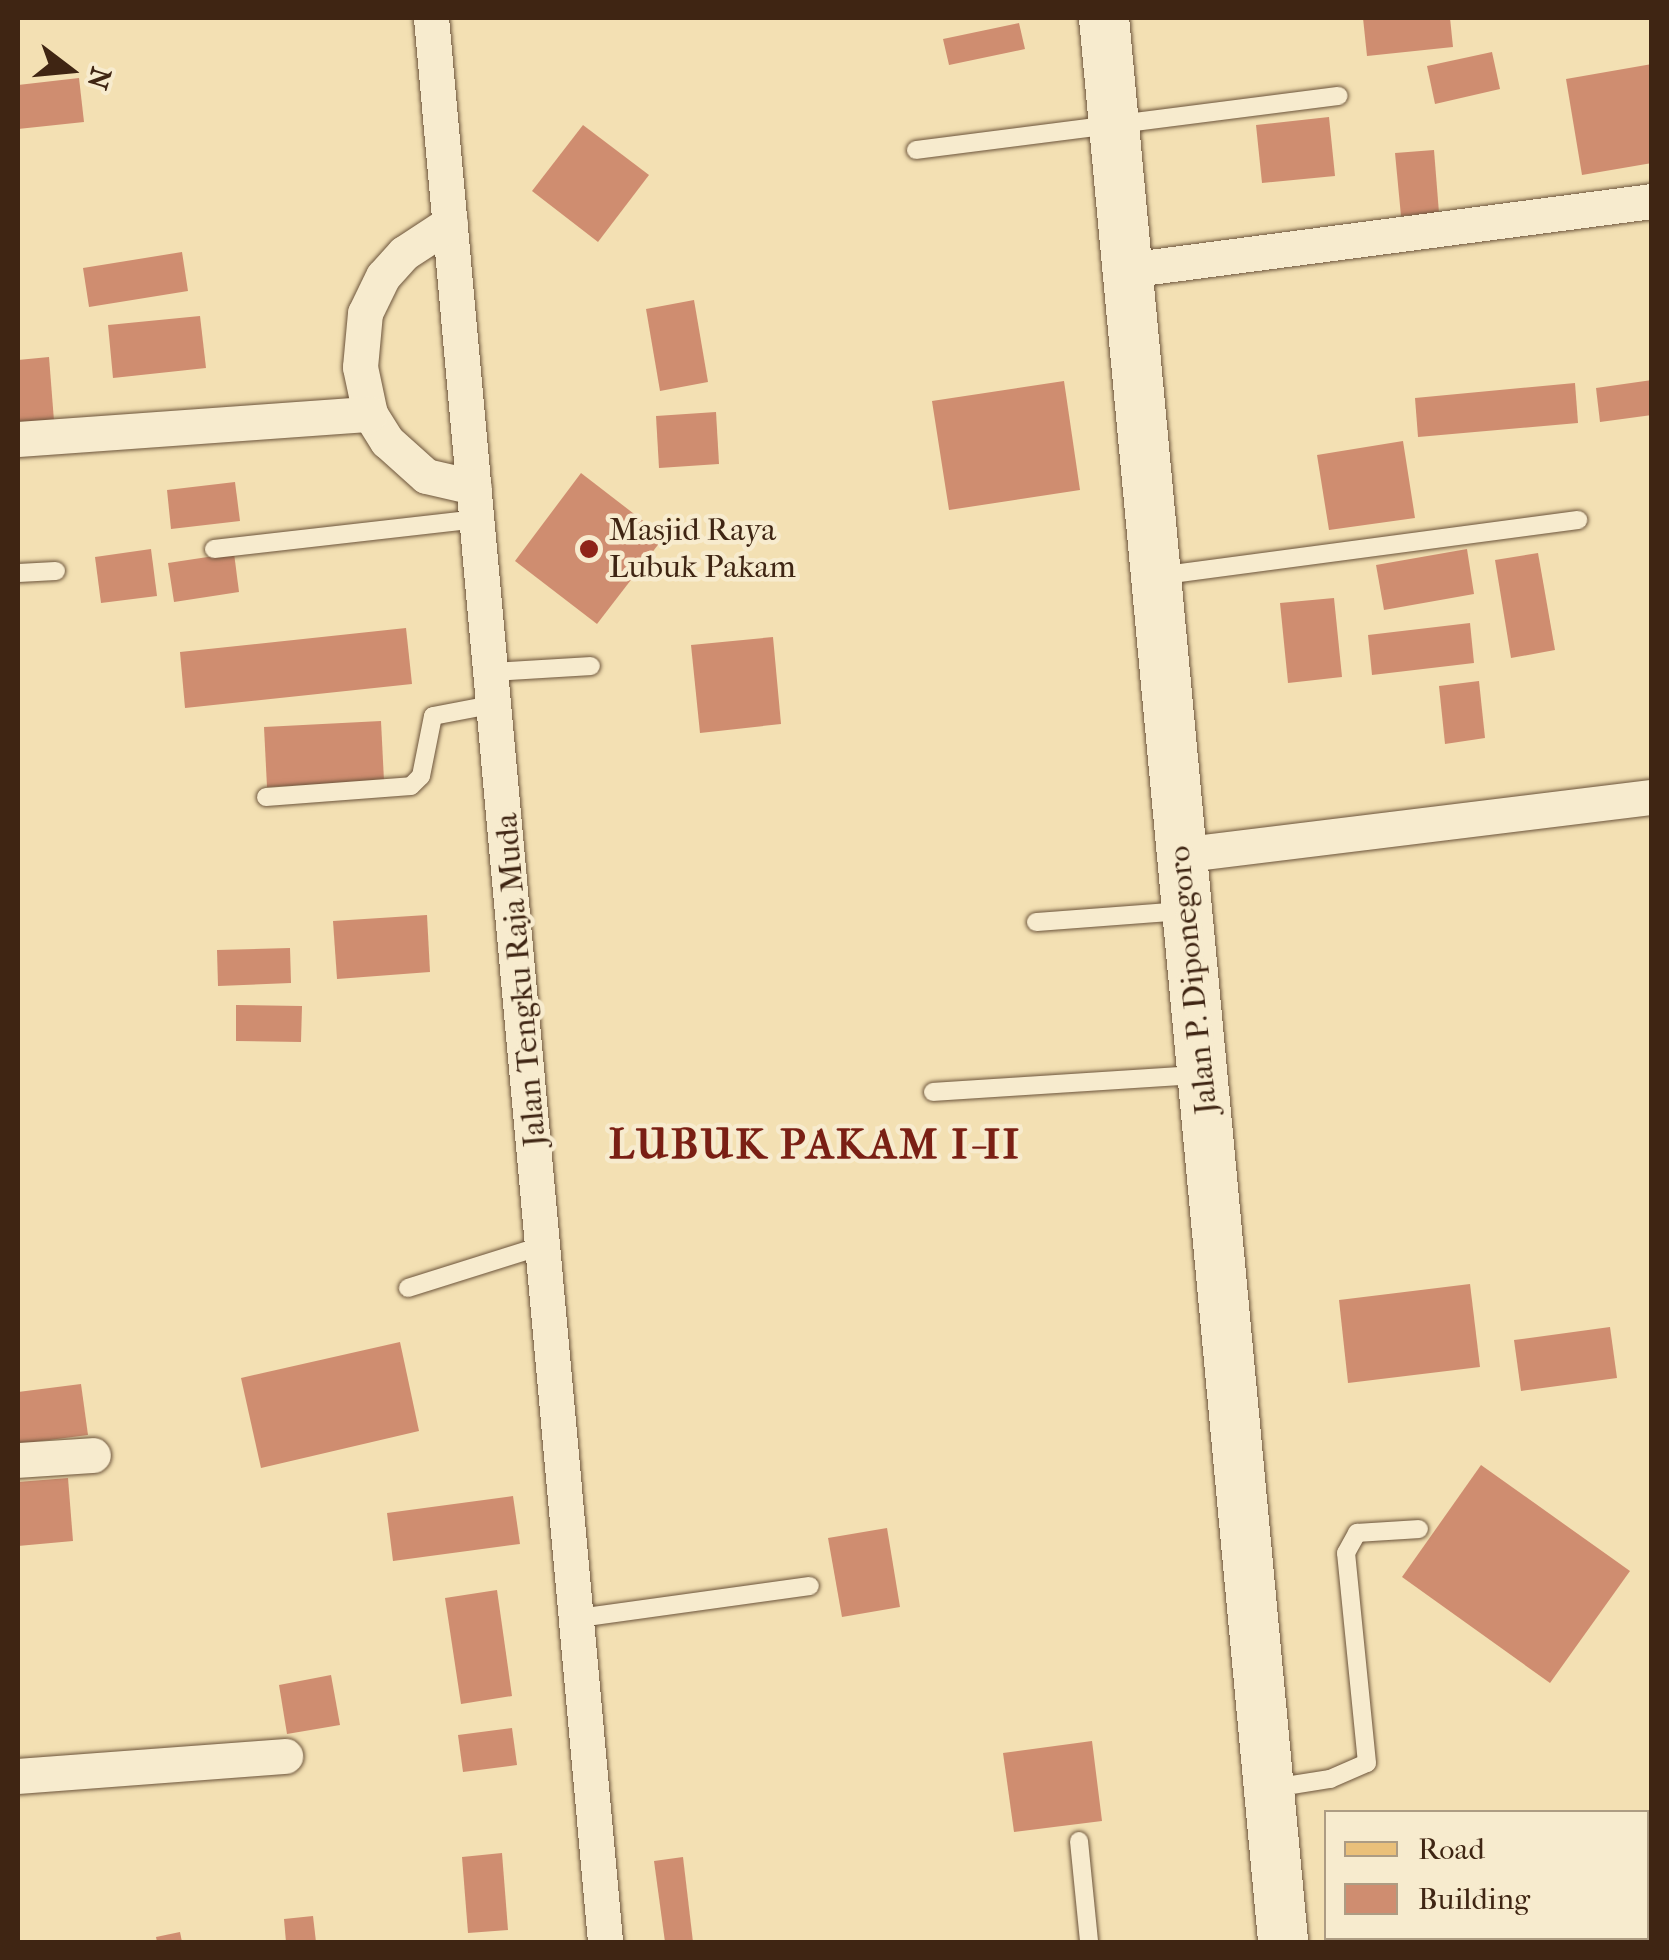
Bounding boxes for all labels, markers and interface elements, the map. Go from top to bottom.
north arrow [20,20,120,120]
text: N [81,64,118,93]
place label: Masjid Raya Lubuk Pakam [609,512,796,587]
marker: Masjid Raya Lubuk Pakam [578,538,600,560]
street label: Jalan Tengku Raja Muda [487,812,555,1148]
street label: Jalan P. Diponegoro [1160,844,1226,1116]
district label: LUBUK PAKAM I-II [609,1120,1021,1170]
legend [1324,1810,1649,1940]
text: Road [1418,1832,1485,1867]
text: Building [1418,1882,1530,1917]

